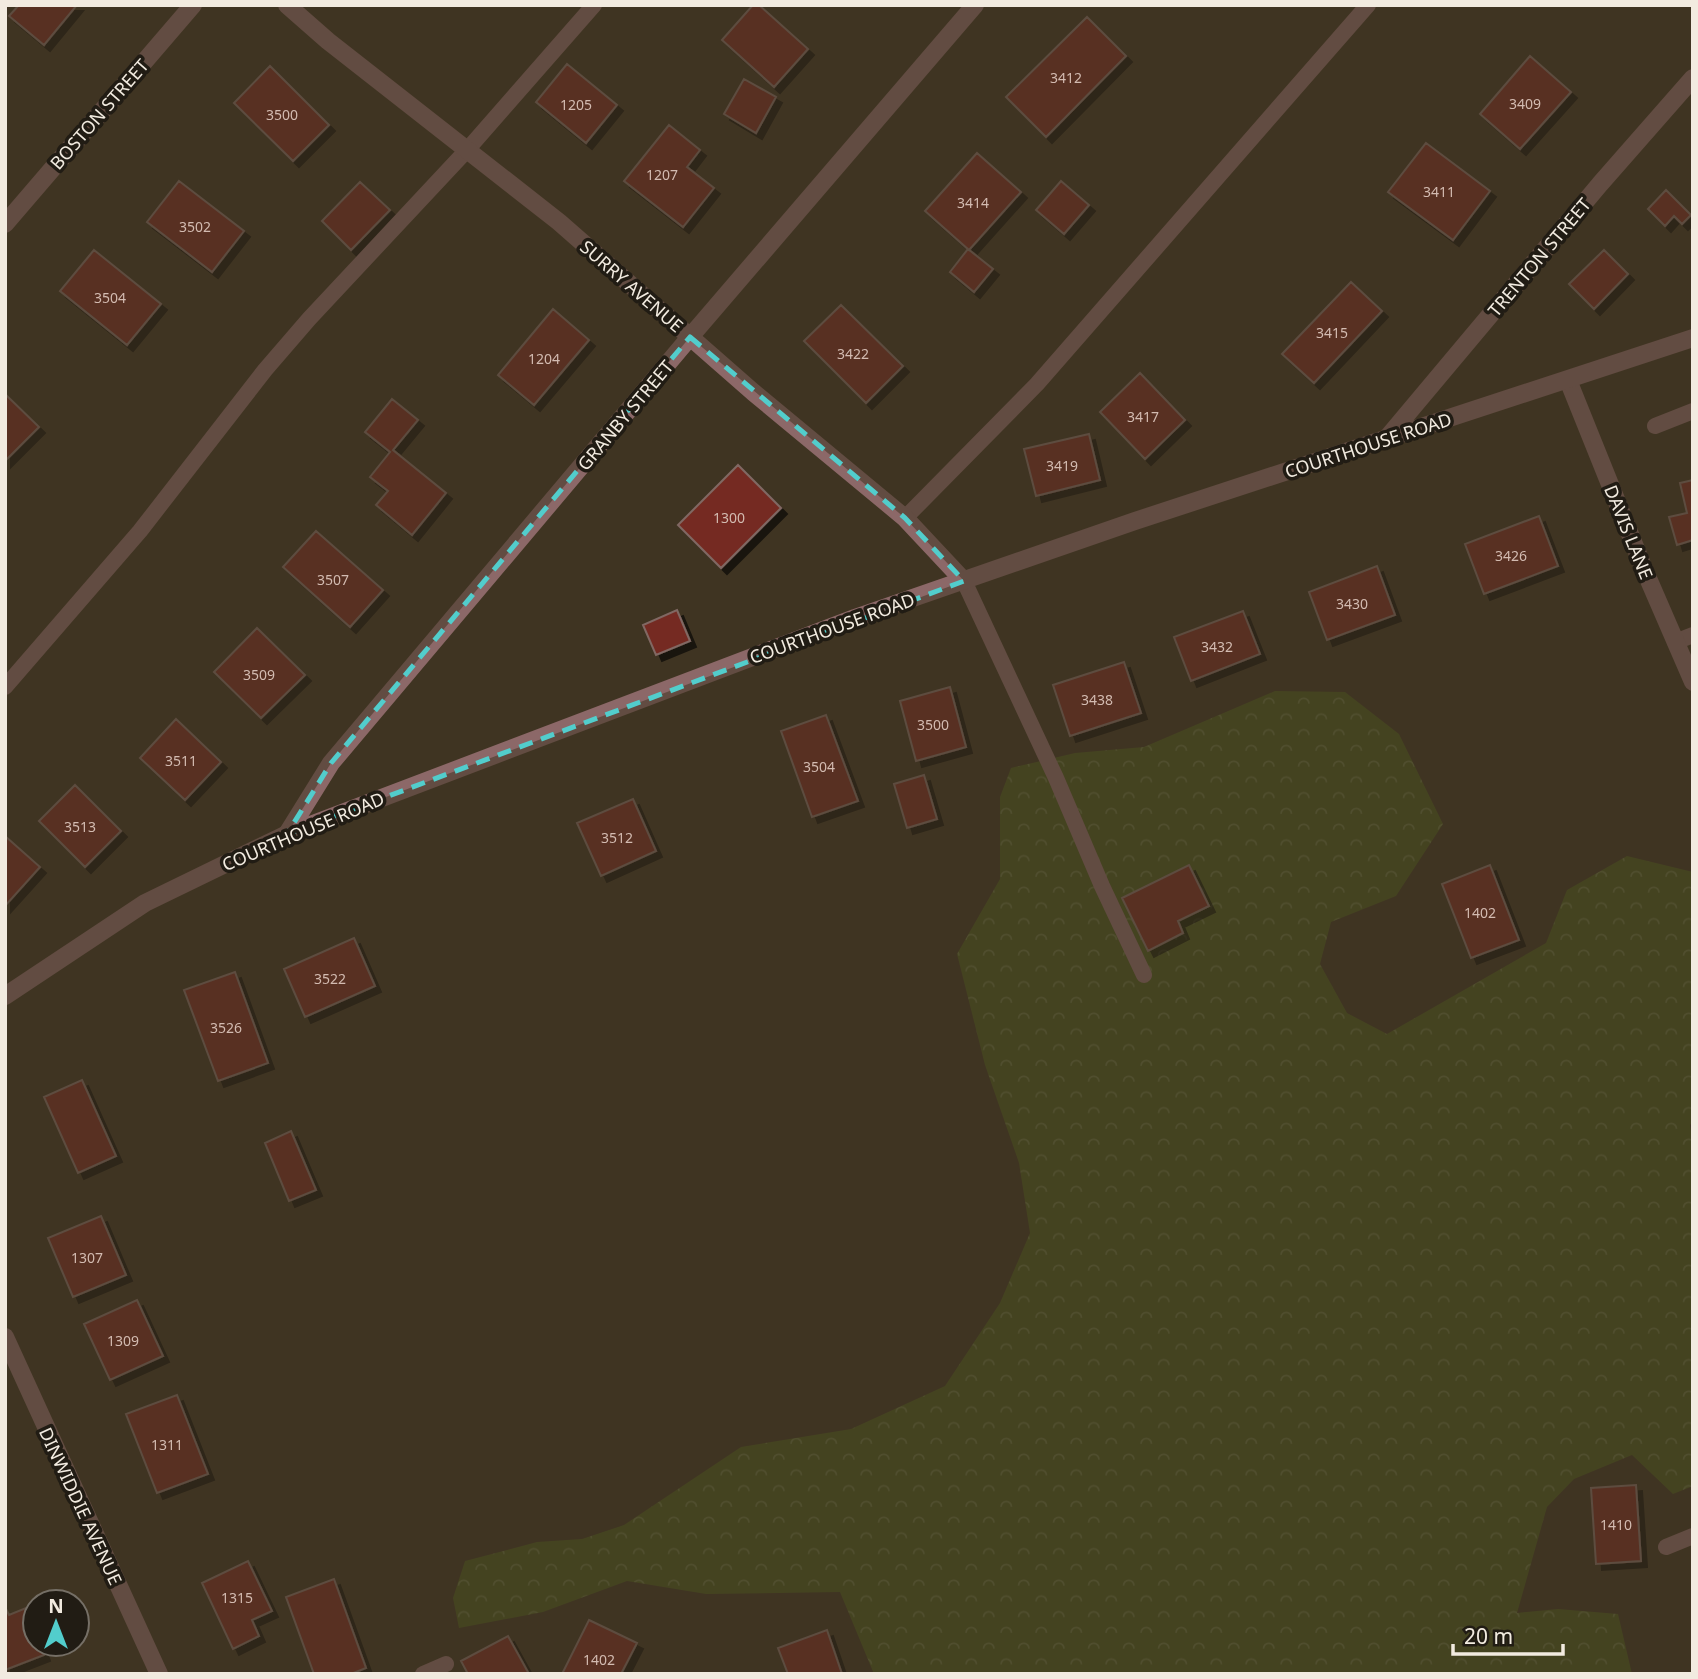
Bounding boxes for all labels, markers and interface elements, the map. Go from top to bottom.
street label: BOSTON STREET [44,54,154,174]
house number: 3412 [1050,68,1082,87]
house number: 3409 [1509,94,1541,113]
house number: 1205 [560,95,592,114]
house number: 3500 [266,105,298,124]
house number: 1207 [646,165,678,184]
house number: 3411 [1423,182,1455,201]
house number: 3414 [957,193,989,212]
street label: TRENTON STREET [1482,193,1596,321]
house number: 3502 [179,217,211,236]
street label: SURRY AVENUE [576,235,688,337]
house number: 3504 [94,288,126,307]
house number: 3415 [1316,323,1348,342]
house number: 3422 [837,344,869,363]
house number: 1204 [528,349,560,368]
street label: GRANBY STREET [572,355,678,475]
house number: 3417 [1127,407,1159,426]
street label: COURTHOUSE ROAD [1281,407,1455,483]
house number: 3419 [1046,456,1078,475]
street label: DAVIS LANE [1599,481,1659,583]
house number: 1300 [713,508,745,527]
house number: 3426 [1495,546,1527,565]
house number: 3507 [317,570,349,589]
street label: COURTHOUSE ROAD [746,587,918,669]
house number: 3430 [1336,594,1368,613]
house number: 3432 [1201,637,1233,656]
house number: 3509 [243,665,275,684]
house number: 3438 [1081,690,1113,709]
house number: 3500 [917,715,949,734]
house number: 3511 [165,751,197,770]
house number: 3504 [803,757,835,776]
street label: COURTHOUSE ROAD [218,786,388,876]
house number: 3513 [64,817,96,836]
house number: 3512 [601,828,633,847]
house number: 1402 [1464,903,1496,922]
house number: 3522 [314,969,346,988]
house number: 3526 [210,1018,242,1037]
house number: 1307 [71,1248,103,1267]
house number: 1309 [107,1331,139,1350]
street label: DINWIDDIE AVENUE [34,1423,128,1589]
house number: 1311 [151,1435,183,1454]
house number: 1410 [1600,1515,1632,1534]
north arrow [21,1588,91,1658]
house number: 1315 [221,1588,253,1607]
text: N [48,1593,64,1619]
scale bar [1453,1612,1563,1656]
text: 20 m [1464,1622,1513,1650]
house number: 1402 [583,1650,615,1669]

